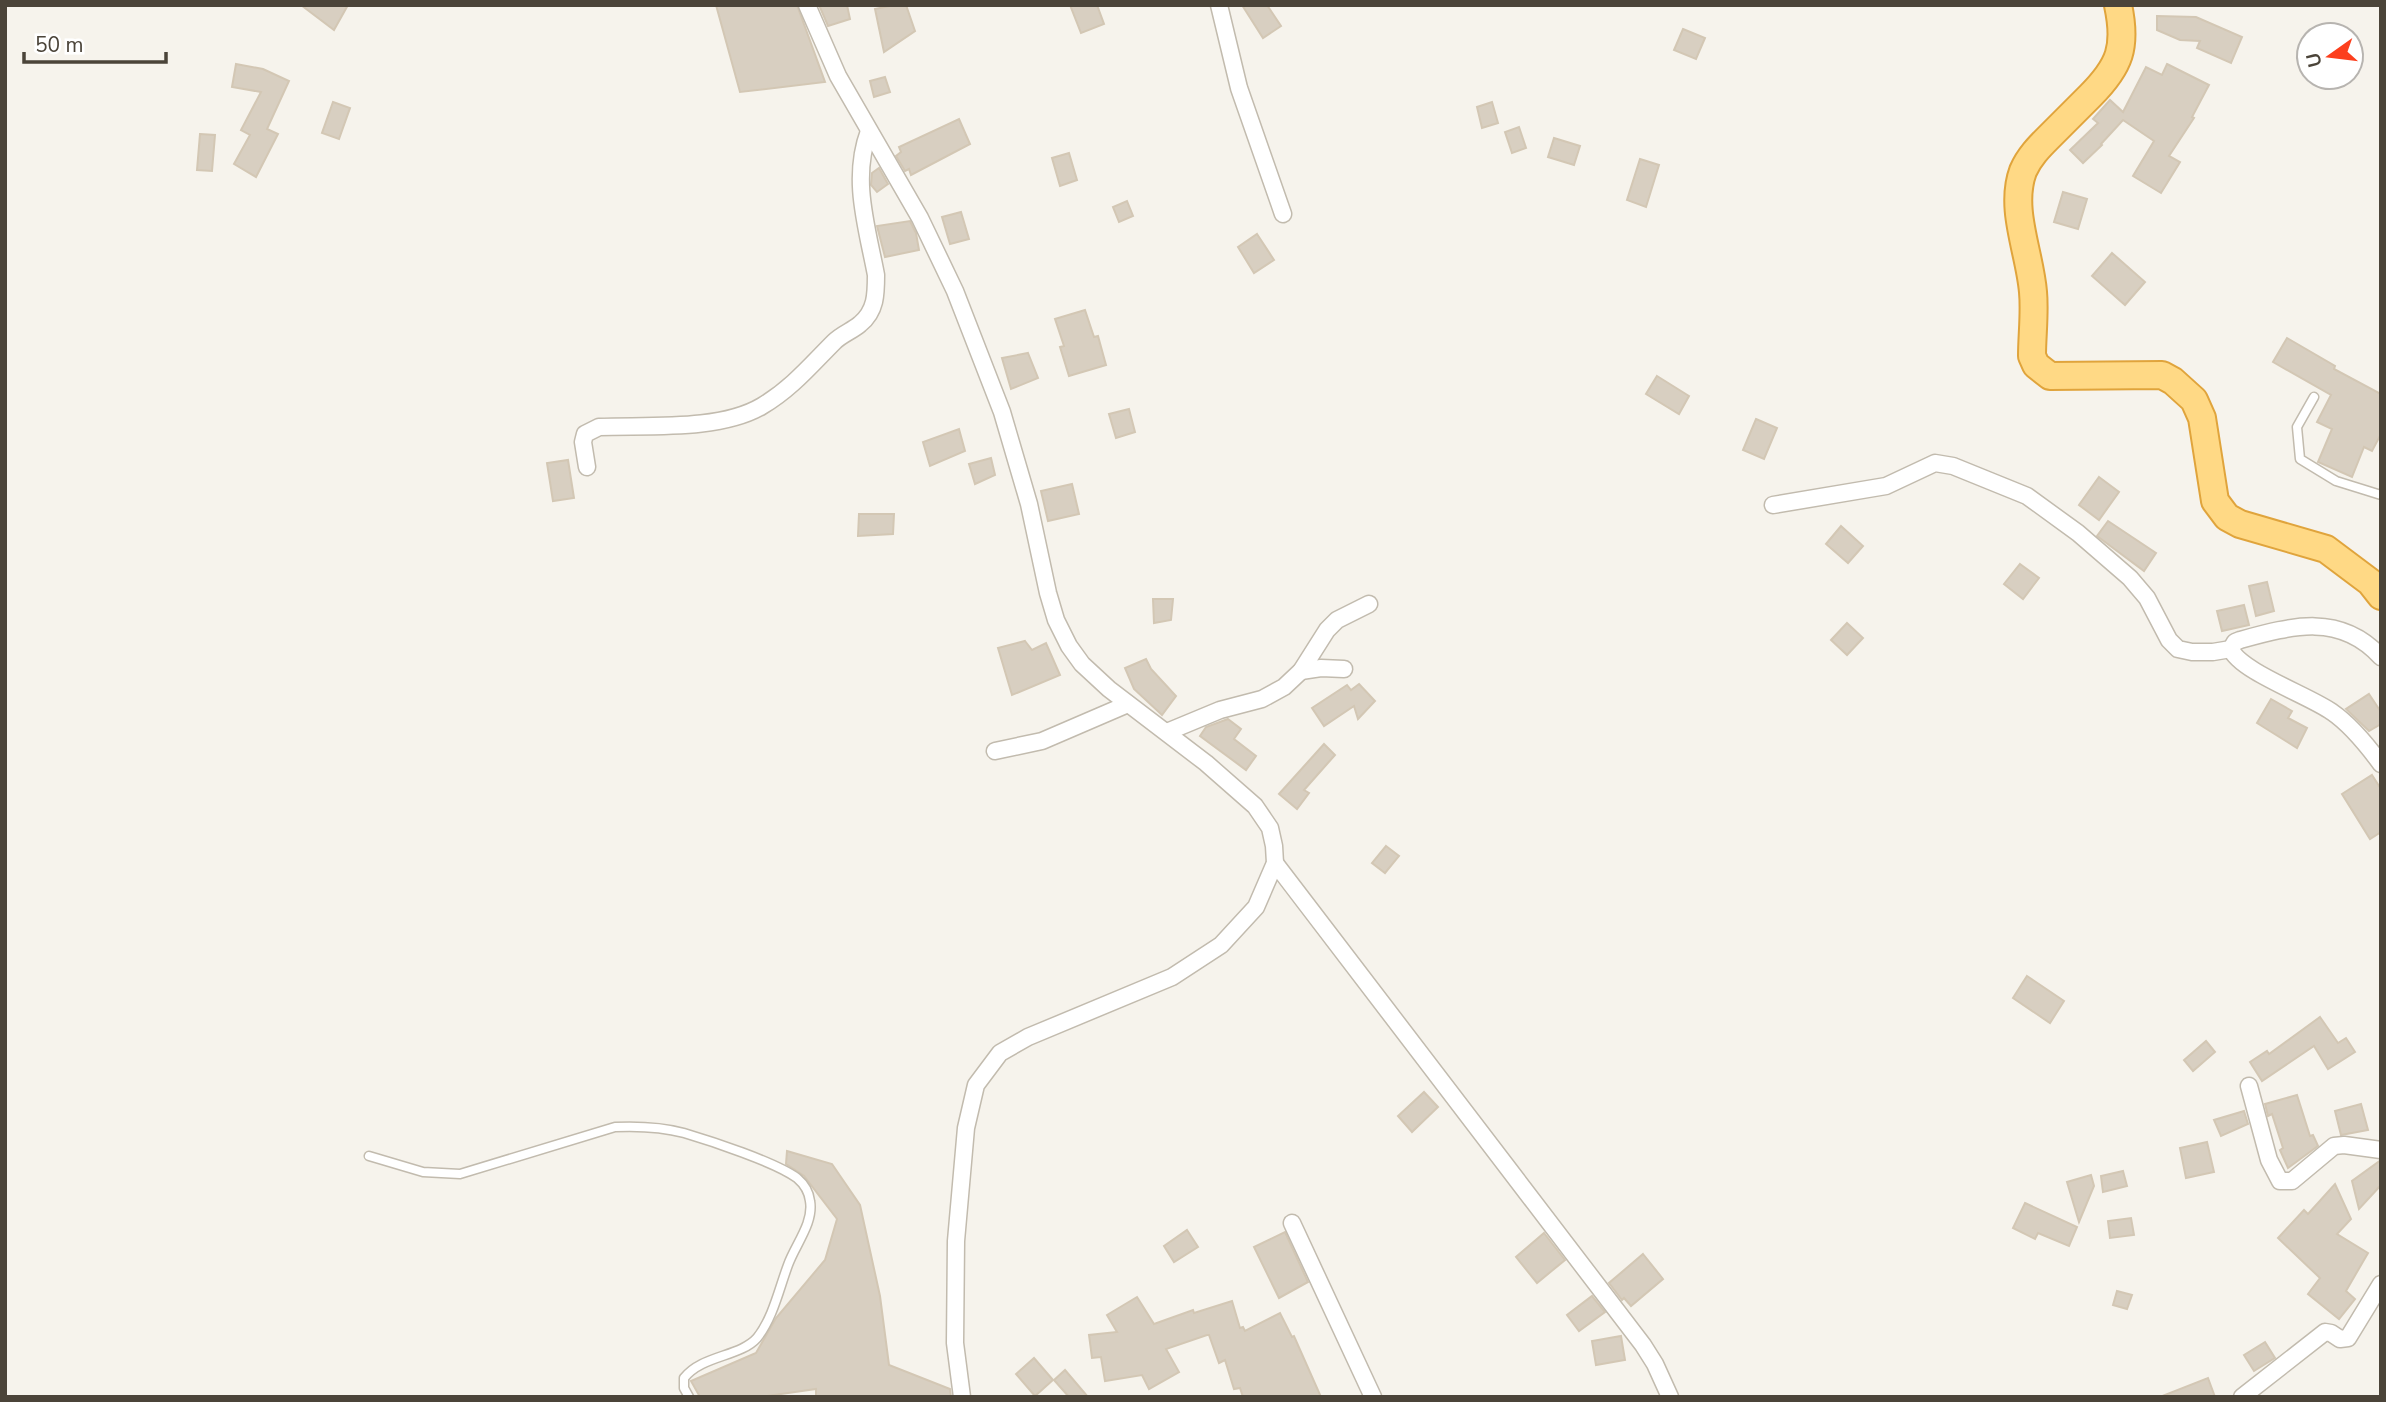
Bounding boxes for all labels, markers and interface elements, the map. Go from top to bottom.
scale bar [24,21,166,65]
north arrow [2295,21,2365,91]
text: 50 m [35,31,84,59]
text: U [2300,50,2329,70]

